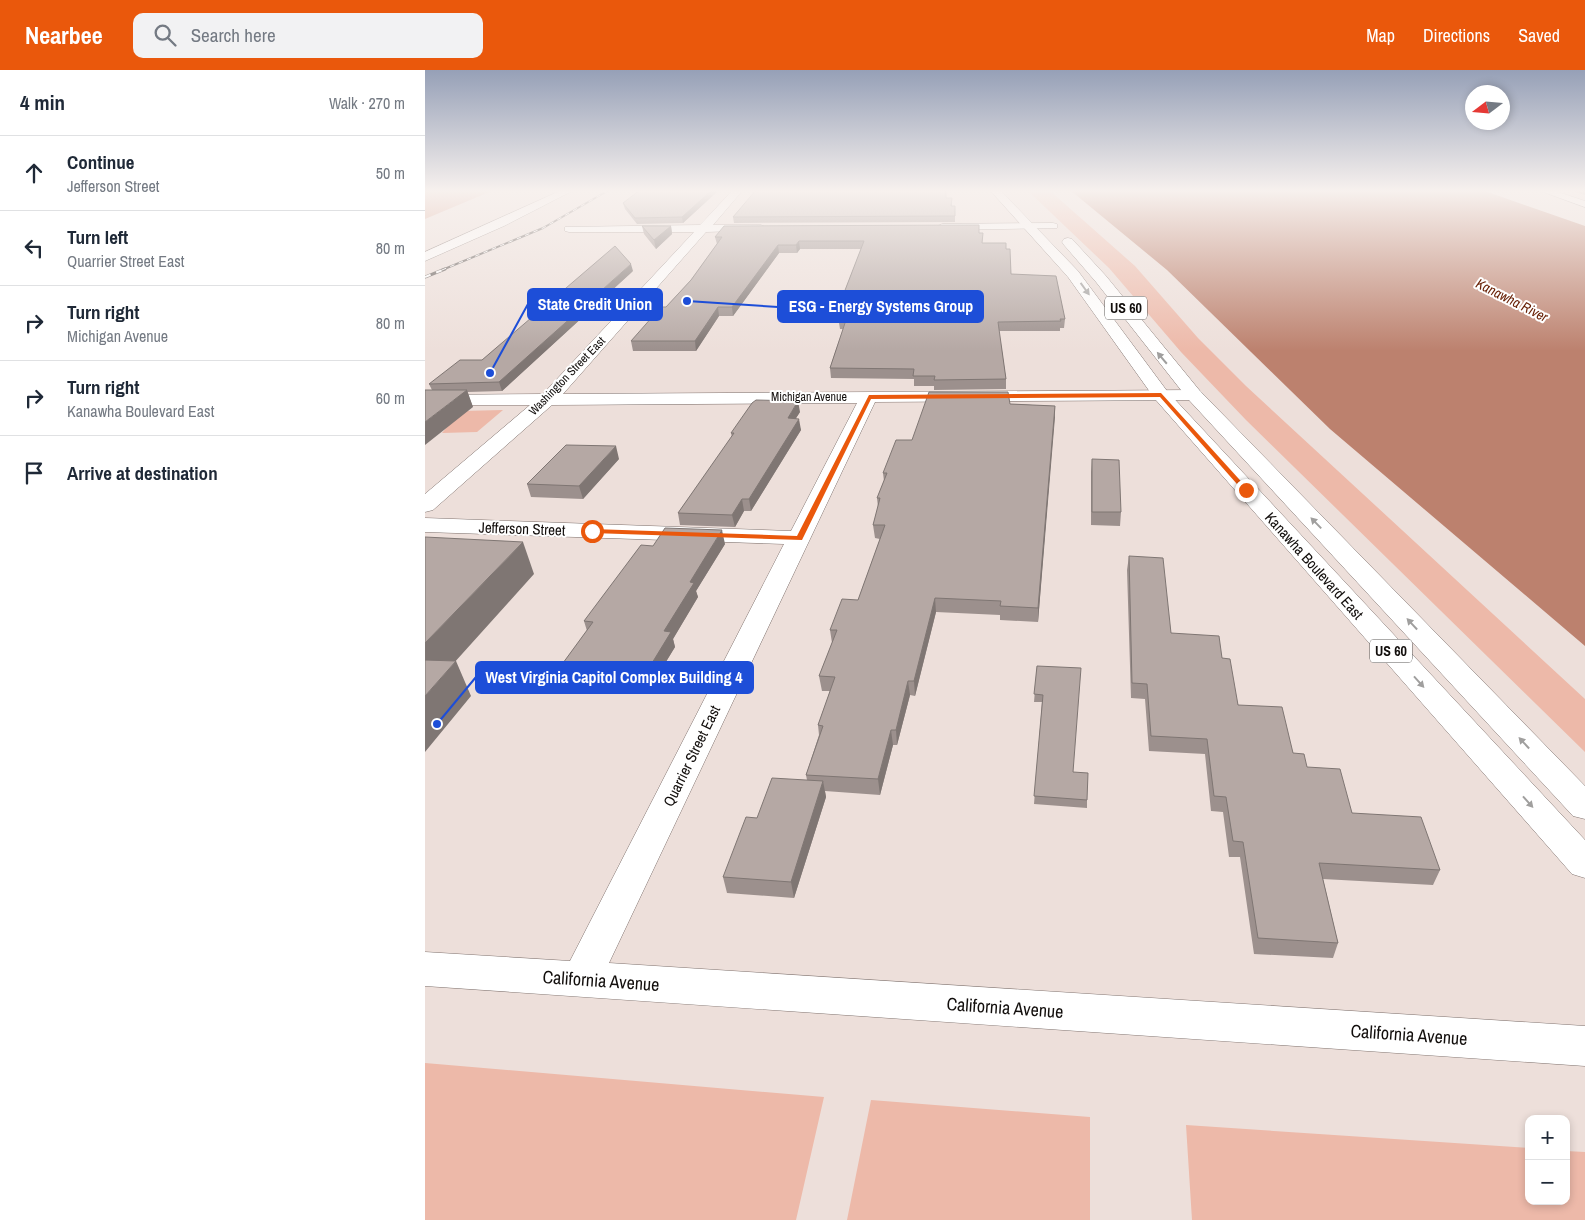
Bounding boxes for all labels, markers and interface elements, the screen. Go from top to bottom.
search box [133,13,483,58]
text: Nearbee [25,19,103,51]
icon: search [151,21,179,49]
text: Search here [191,22,276,48]
text: Map [1366,23,1395,48]
text: Directions [1423,23,1490,48]
text: Saved [1518,23,1560,48]
north arrow [1465,85,1510,130]
text: 4 min [20,88,65,117]
text: Walk · 270 m [329,92,405,114]
text: Continue [67,149,135,175]
icon: ahead [20,159,48,187]
text: 50 m [376,162,405,184]
text: Jefferson Street [67,175,159,197]
text: Turn left [67,224,128,250]
icon: left [20,234,48,262]
text: 80 m [376,237,405,259]
text: Quarrier Street East [67,250,184,272]
water label: Kanawha River [1473,274,1552,326]
one-way arrow [1080,282,1090,296]
callout: State Credit Union [528,289,662,320]
callout: ESG - Energy Systems Group [778,291,983,322]
text: State Credit Union [538,293,652,315]
text: ESG - Energy Systems Group [789,295,973,317]
road number: US 60 [1105,297,1147,320]
text: Turn right [67,299,139,325]
icon: right [20,309,48,337]
text: 80 m [376,312,405,334]
text: Michigan Avenue [67,325,168,347]
street label: Washington Street East [525,333,609,419]
one-way arrow [1157,351,1168,364]
text: Turn right [67,374,139,400]
icon: right [20,384,48,412]
text: 60 m [376,387,405,409]
street label: Michigan Avenue [771,389,847,405]
text: Kanawha Boulevard East [67,400,214,422]
icon: arrive [20,459,48,487]
text: Arrive at destination [67,460,218,486]
route end [1235,479,1258,502]
street label: Kanawha Boulevard East [1260,507,1369,624]
street label: Jefferson Street [478,516,566,541]
one-way arrow [1310,517,1322,529]
route start [581,520,604,543]
one-way arrow [1406,619,1418,631]
road number: US 60 [1370,640,1412,662]
callout: West Virginia Capitol Complex Building 4 [476,662,753,693]
text: West Virginia Capitol Complex Building 4 [486,666,743,688]
one-way arrow [1413,675,1425,687]
street label: Quarrier Street East [658,701,725,810]
one-way arrow [1518,737,1530,749]
one-way arrow [1522,795,1534,807]
street label: California Avenue [542,964,660,997]
street label: California Avenue [946,991,1064,1024]
street label: California Avenue [1350,1018,1468,1051]
map controls [1525,1115,1570,1205]
button: + [1525,1115,1570,1160]
button: − [1525,1160,1570,1205]

